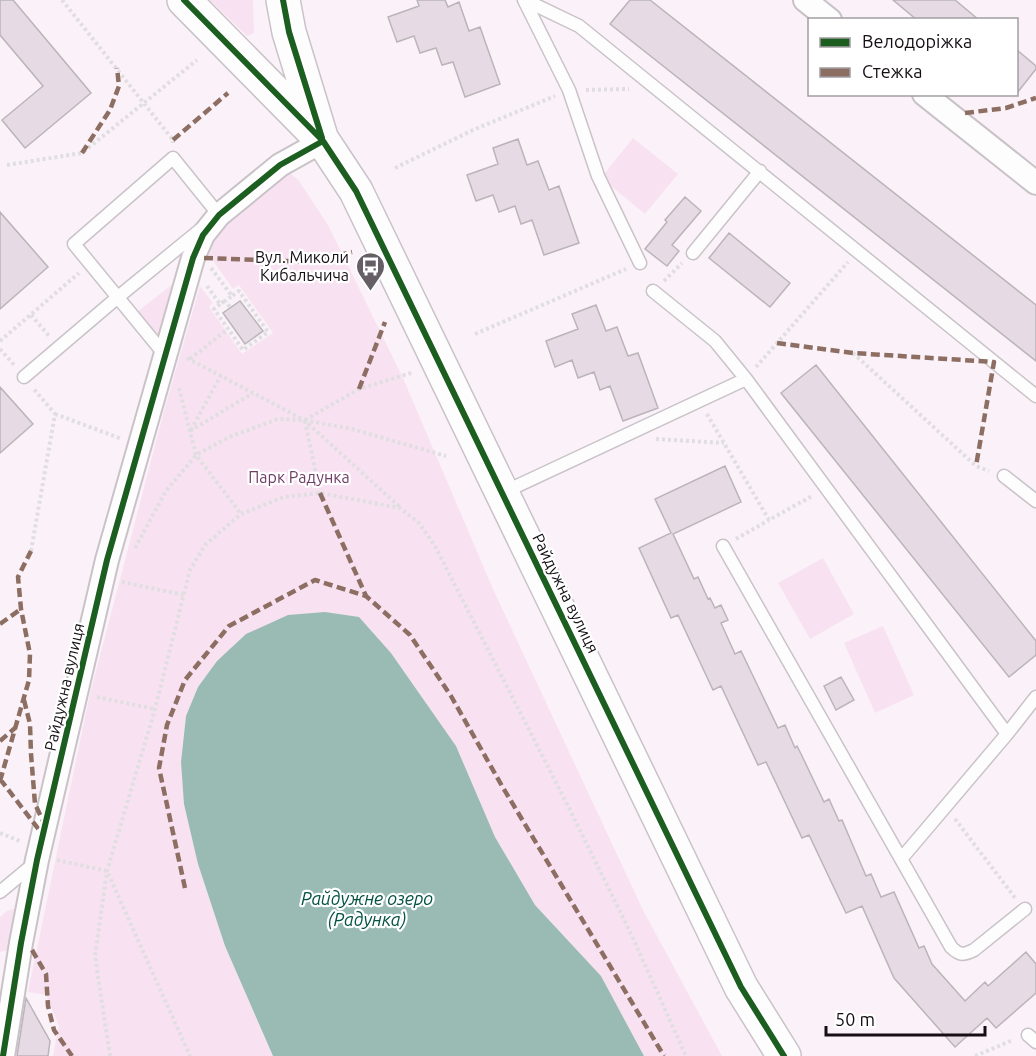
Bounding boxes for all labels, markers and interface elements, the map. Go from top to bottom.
legend [808,18,1018,96]
text: Велодоріжка [862,31,972,51]
text: Стежка [862,61,922,81]
place label: Вул. Миколи Кибальчича [255,248,349,284]
bus stop icon: Вул. Миколи Кибальчича [354,250,386,292]
park label: Парк Радунка [248,468,350,486]
street label: Райдужна вулиця [529,530,603,656]
street label: Райдужна вулиця [41,621,87,753]
water label: Райдужне озеро (Радунка) [301,888,433,930]
scale bar [826,999,985,1037]
text: 50 m [835,1009,875,1029]

